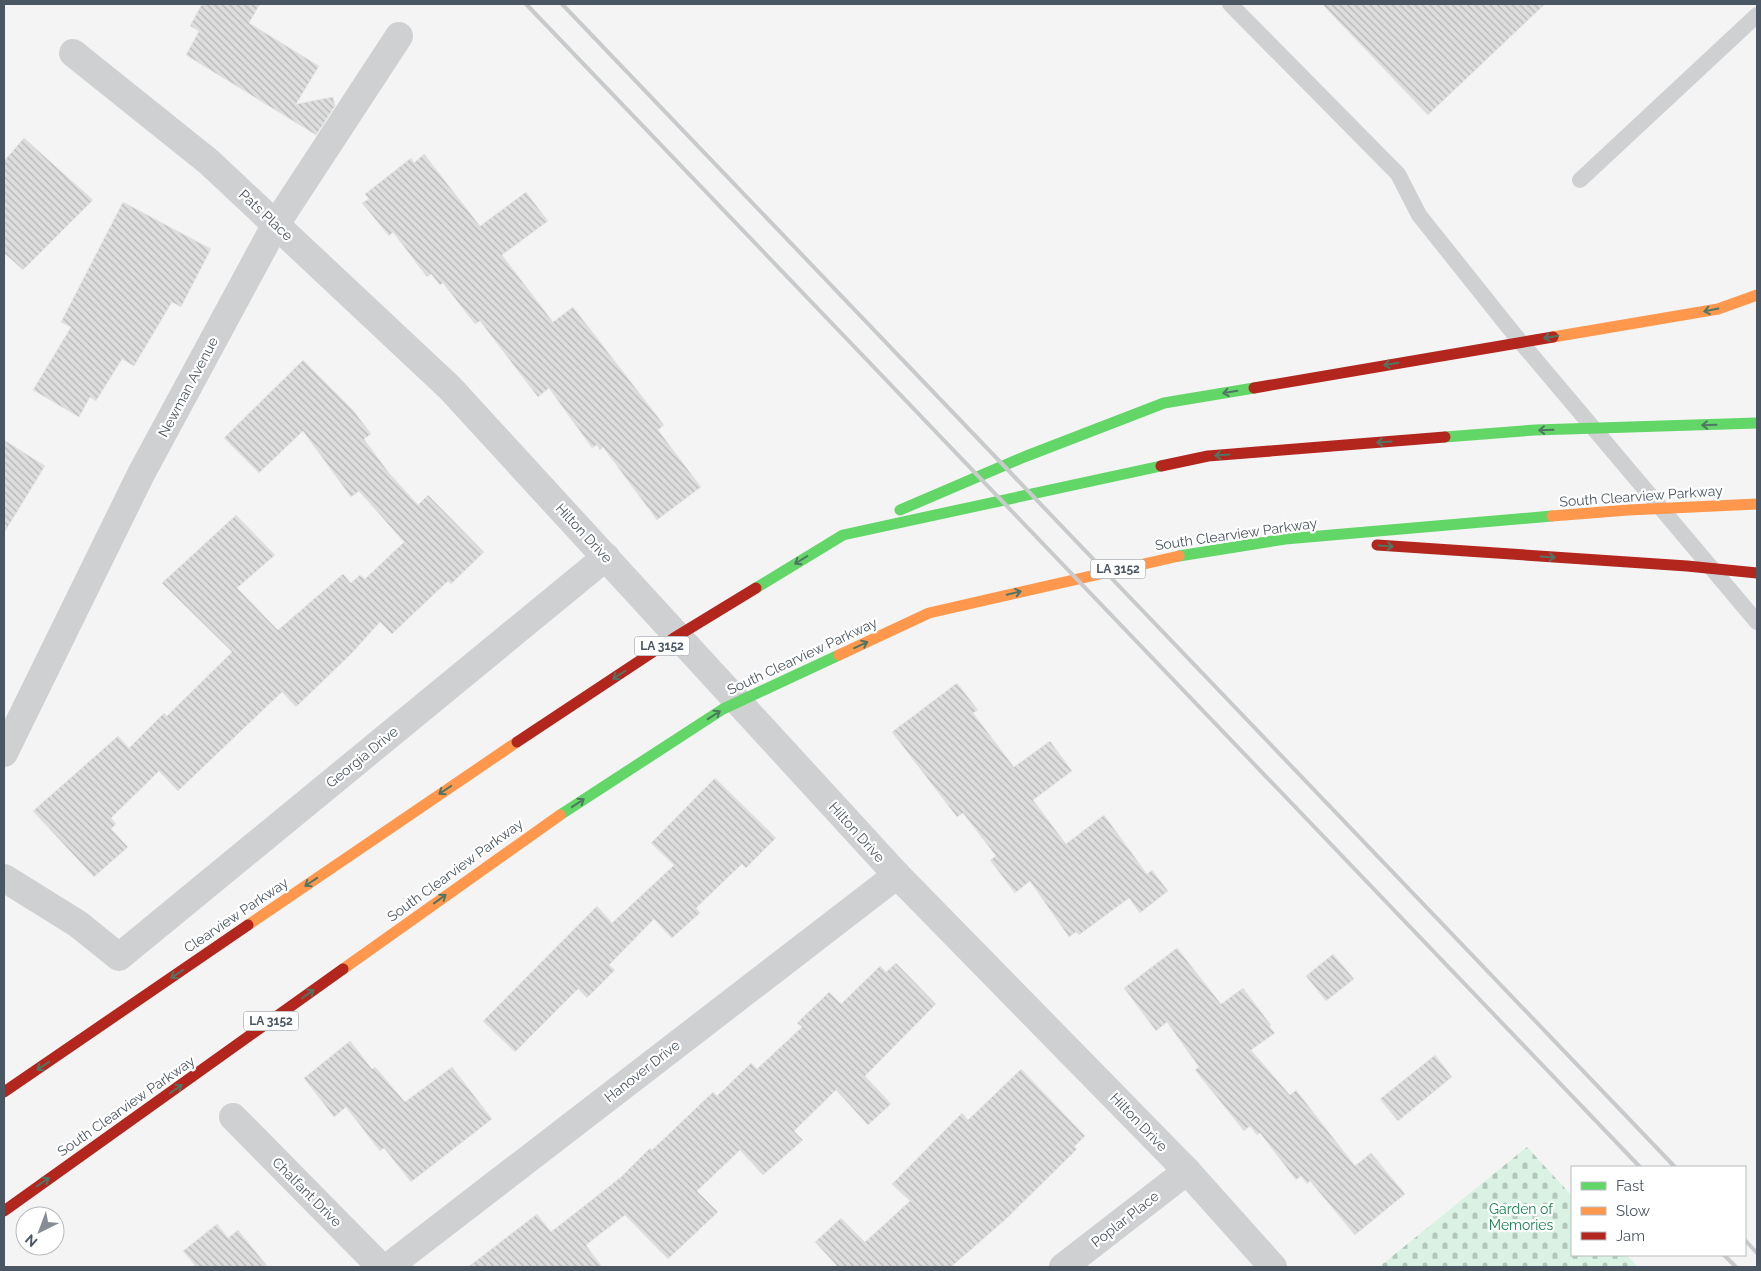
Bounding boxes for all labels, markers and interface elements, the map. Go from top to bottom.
street label: Pats Place [236,186,296,244]
one-way arrow [1703,305,1719,315]
one-way arrow [1543,333,1559,343]
street label: Newman Avenue [155,334,221,440]
one-way arrow [1383,360,1399,370]
one-way arrow [1223,387,1239,397]
one-way arrow [1701,420,1717,430]
one-way arrow [1538,425,1554,435]
one-way arrow [1376,438,1392,447]
one-way arrow [1214,450,1230,460]
street label: South Clearview Parkway [1559,482,1724,510]
street label: Hilton Drive [552,500,616,566]
street label: South Clearview Parkway [1154,515,1319,553]
one-way arrow [1378,541,1394,550]
one-way arrow [1540,552,1556,561]
one-way arrow [794,555,808,566]
road number: LA 3152 [1090,560,1146,578]
one-way arrow [1005,588,1021,597]
street label: South Clearview Parkway [724,614,880,698]
road number: LA 3152 [634,636,690,656]
one-way arrow [853,640,868,649]
one-way arrow [612,669,626,680]
one-way arrow [707,710,721,720]
street label: Georgia Drive [323,723,401,791]
one-way arrow [438,785,452,795]
one-way arrow [570,798,584,808]
street label: Hilton Drive [826,799,888,865]
street label: South Clearview Parkway [384,815,526,925]
street label: Clearview Parkway [181,874,291,956]
one-way arrow [304,877,318,887]
one-way arrow [433,894,447,904]
one-way arrow [170,969,184,979]
one-way arrow [301,989,315,999]
road number: LA 3152 [244,1011,298,1030]
street label: Hanover Drive [601,1037,683,1105]
street label: South Clearview Parkway [54,1052,198,1159]
one-way arrow [36,1061,50,1071]
one-way arrow [169,1084,183,1094]
street label: Hilton Drive [1107,1089,1171,1155]
street label: Chalfant Drive [269,1154,345,1230]
legend [1571,1166,1746,1256]
one-way arrow [36,1177,50,1187]
text: Fast [1616,1177,1644,1195]
street label: Poplar Place [1088,1188,1162,1250]
park label: Garden of Memories [1489,1201,1554,1233]
text: Slow [1616,1202,1650,1220]
north arrow [15,1206,65,1256]
text: Jam [1616,1227,1645,1245]
text: N [22,1231,41,1250]

